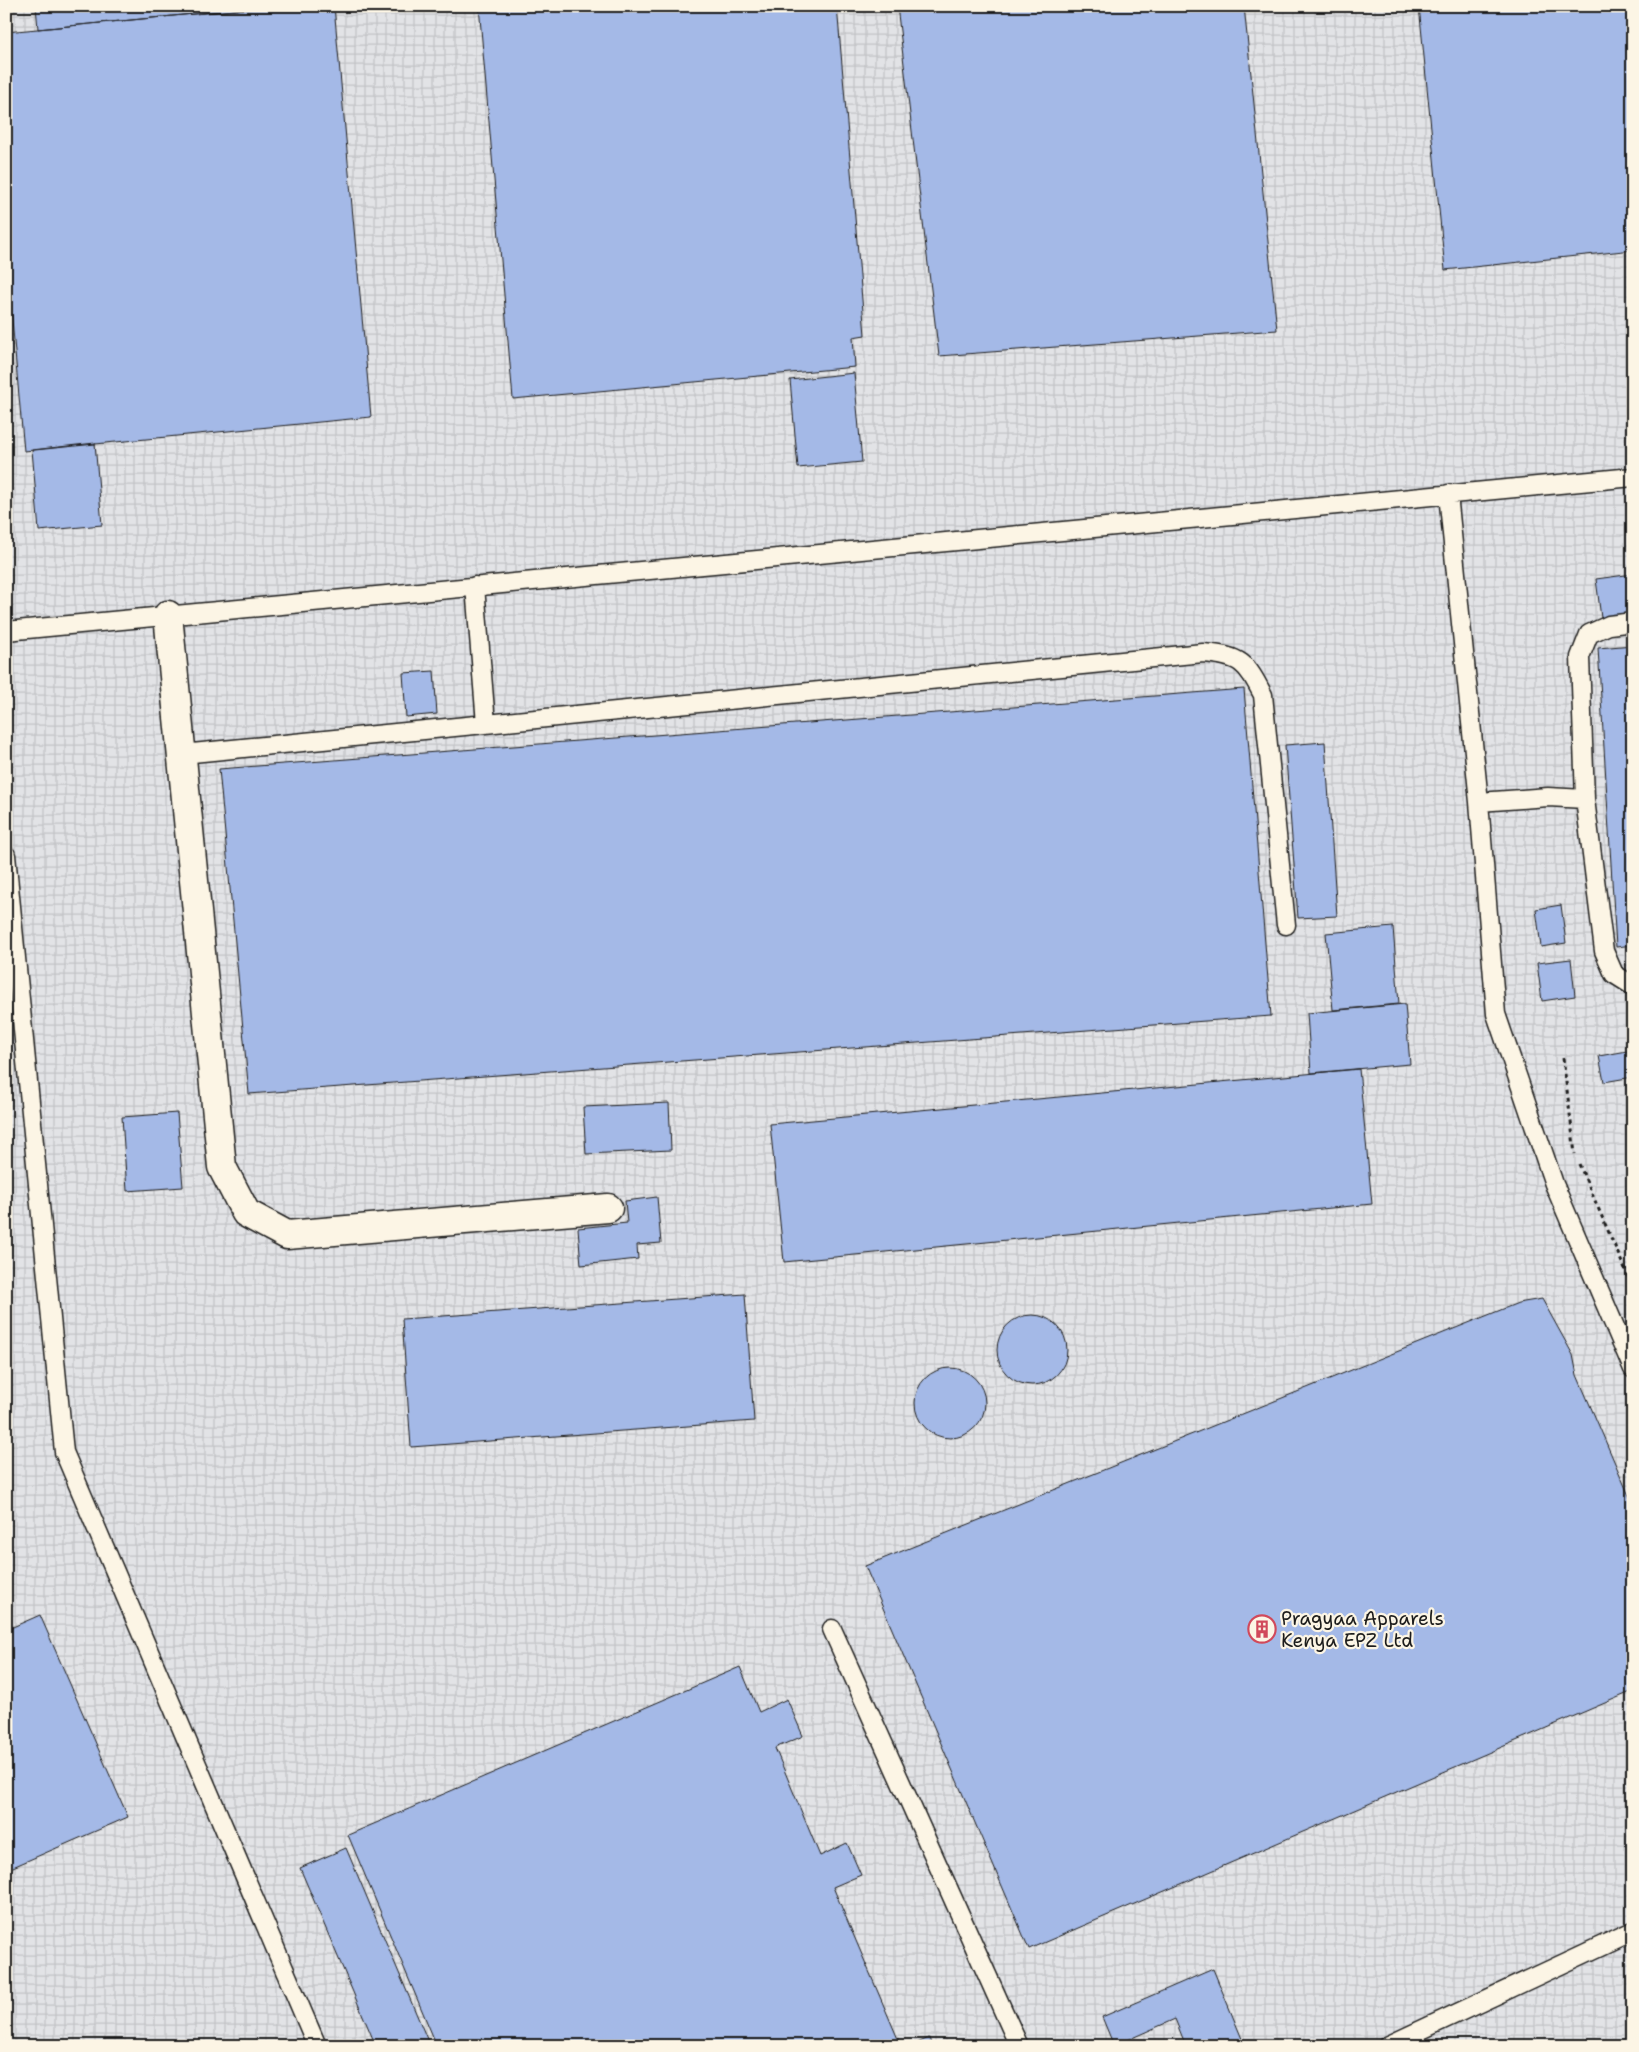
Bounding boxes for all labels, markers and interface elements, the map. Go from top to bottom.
place label: Pragyaa Apparels Kenya EPZ Ltd [1281,1606,1444,1653]
building icon: Pragyaa Apparels Kenya EPZ Ltd [1247,1614,1277,1644]

